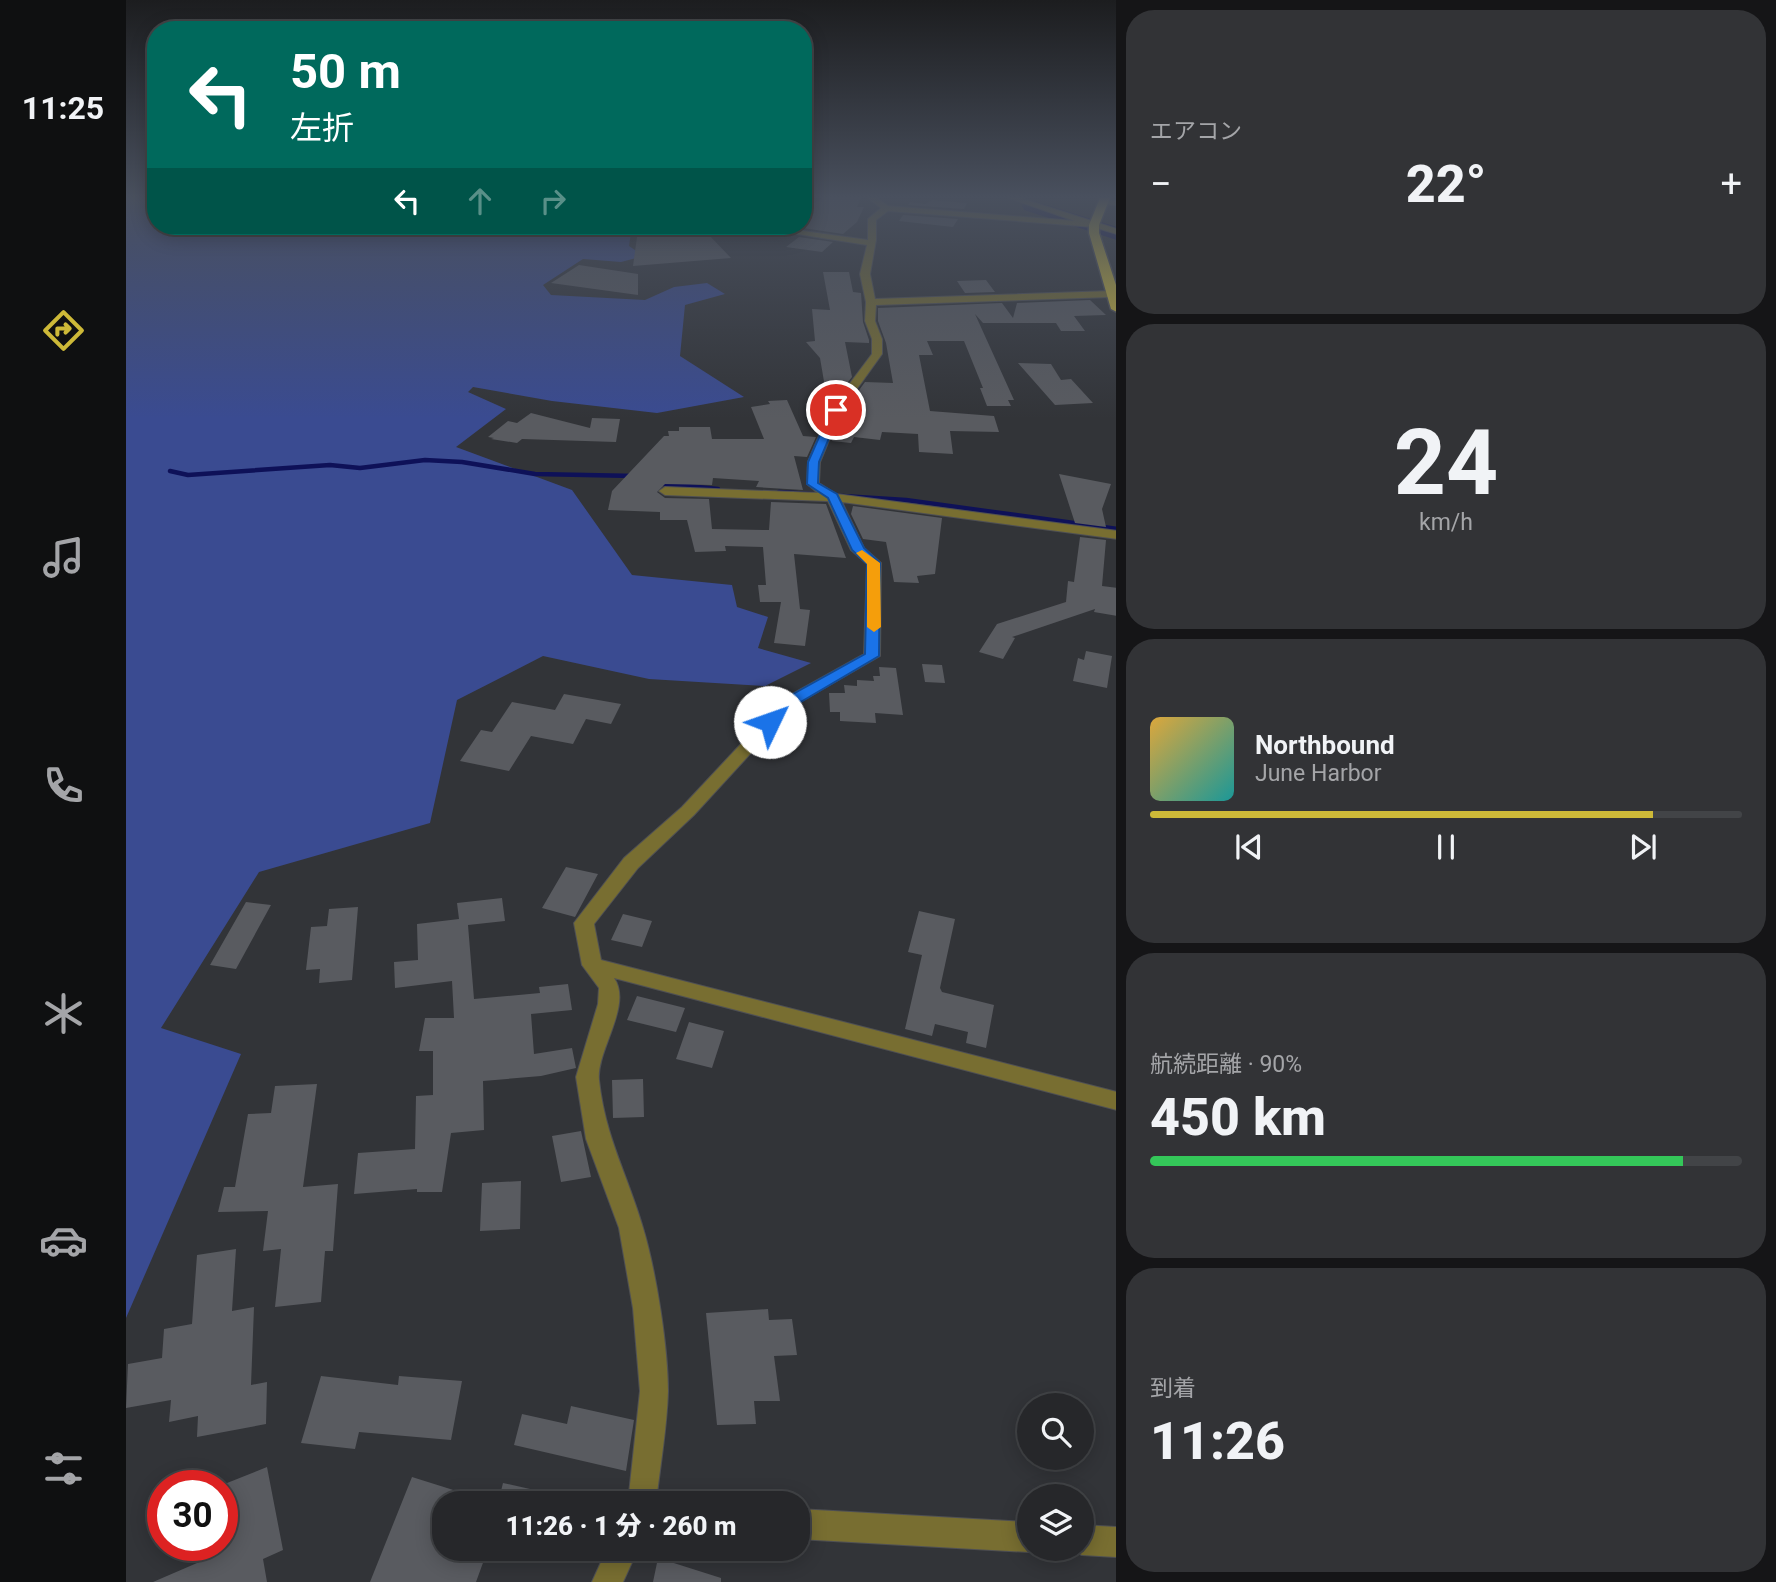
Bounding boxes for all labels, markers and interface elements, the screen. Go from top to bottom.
text: 50 m [290,43,401,100]
icon: left [175,49,266,140]
text: 11:25 [22,89,104,127]
text: 左折 [290,109,354,147]
text: エアコン [1150,118,1242,145]
text: 22° [1406,154,1486,215]
text: − [1150,162,1172,206]
text: + [1720,162,1742,206]
icon: left [388,182,426,220]
icon: ahead [461,182,499,220]
icon: right [534,182,572,220]
icon: directions [39,306,88,355]
pin [806,380,866,440]
icon: arrive [817,391,855,429]
text: 24 [1394,410,1498,516]
text: km/h [1419,509,1473,536]
icon: music [39,533,88,582]
position arrow [733,685,807,759]
text: Northbound [1255,730,1395,760]
text: June Harbor [1255,760,1382,787]
icon: phone [39,761,88,810]
icon: previous [1230,828,1268,866]
icon: pause [1427,828,1465,866]
icon: next [1624,828,1662,866]
icon: climate [39,989,88,1038]
text: 航続距離 · 90% [1150,1051,1302,1078]
text: 450 km [1150,1087,1326,1148]
icon: car [39,1216,88,1265]
text: 到着 [1150,1375,1196,1402]
map controls [1017,1393,1094,1561]
button: search [1017,1393,1094,1470]
text: 11:26 [1150,1411,1285,1472]
icon: filters [39,1444,88,1493]
speed limit sign: 30 [147,1470,238,1561]
button: layers [1017,1484,1094,1561]
text: 11:26 · 1 分 · 260 m [505,1511,737,1541]

